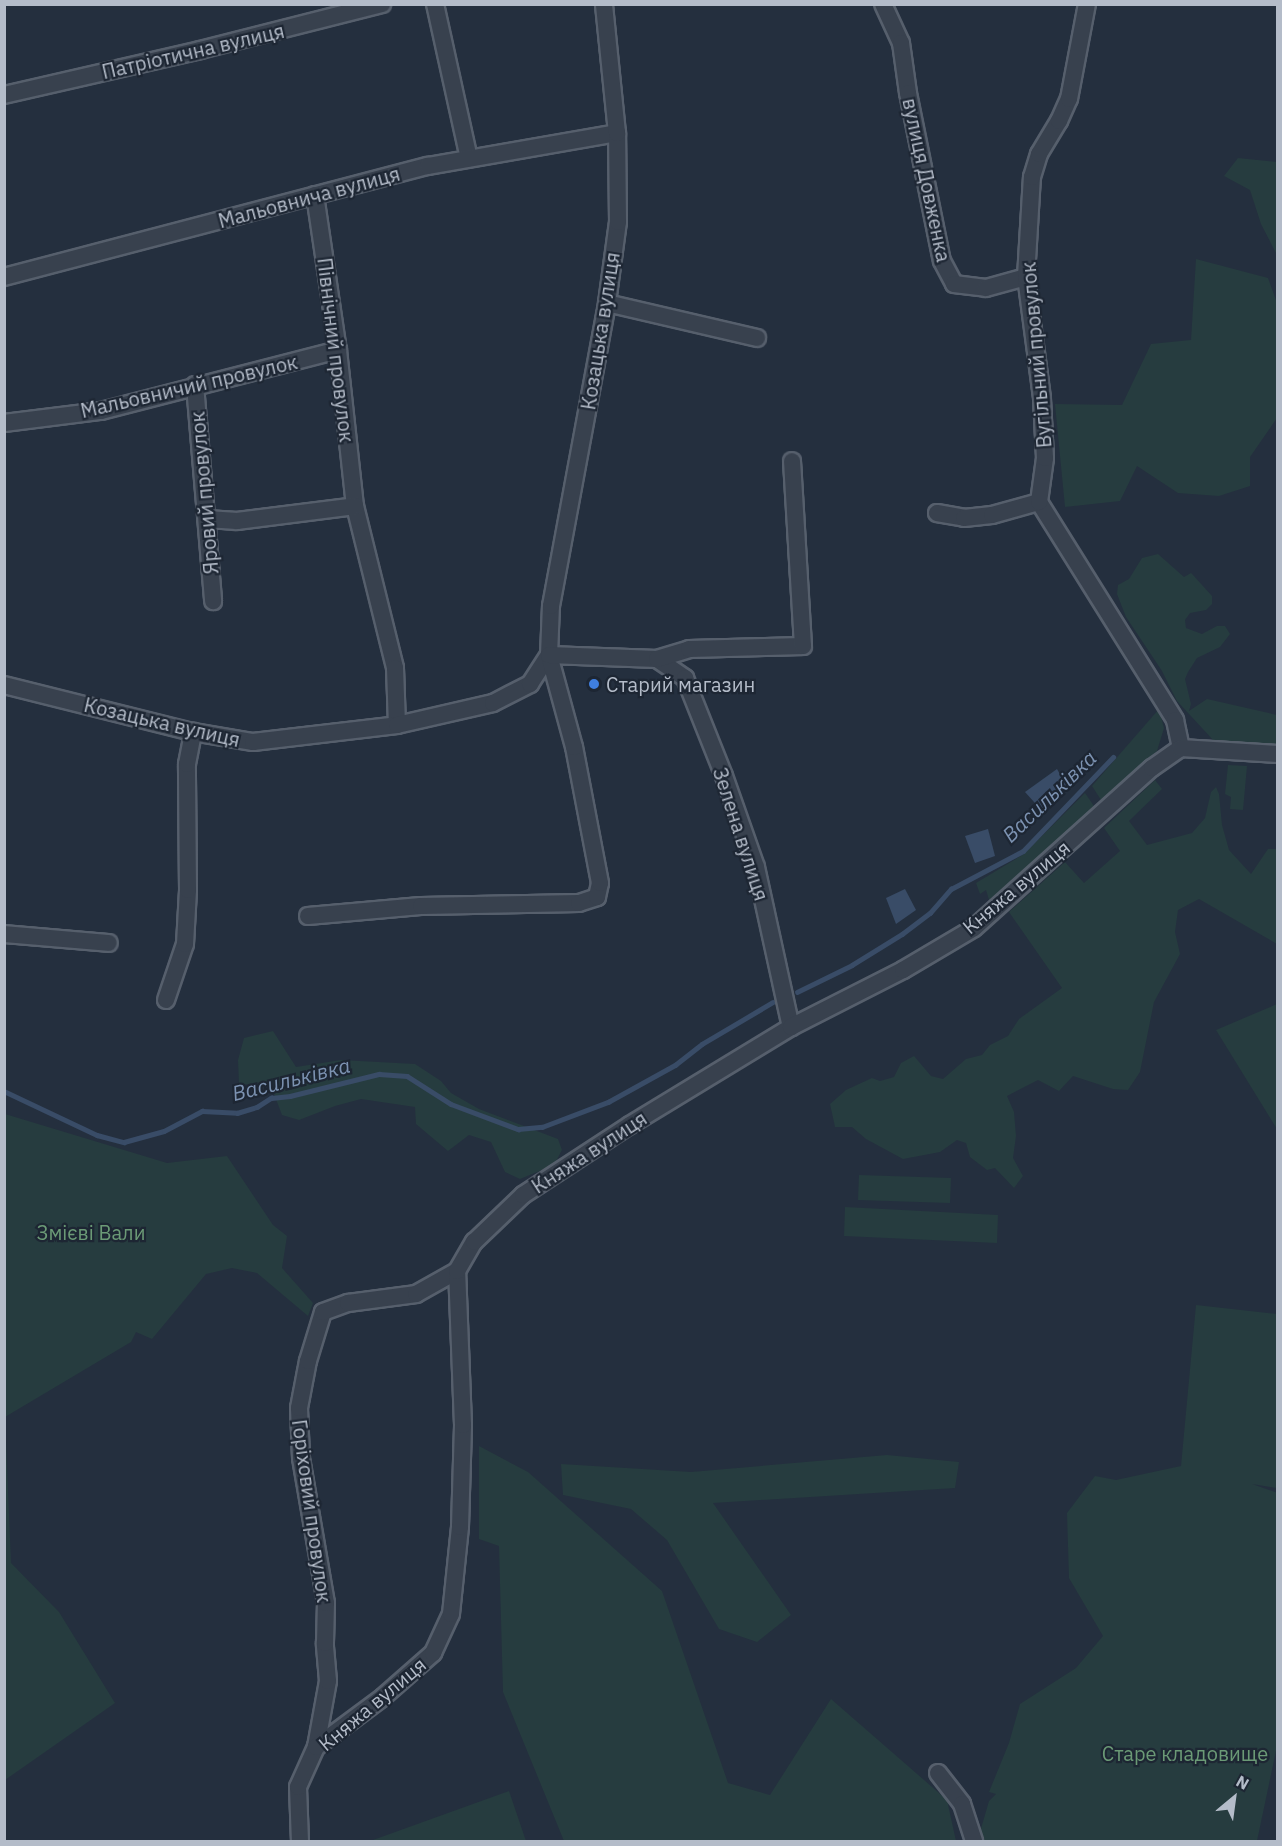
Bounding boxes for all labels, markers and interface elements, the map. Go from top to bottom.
street label: Патріотична вулиця [99,18,287,84]
street label: вулиця Довженка [898,96,956,264]
street label: Мальовнича вулиця [215,161,403,233]
street label: Козацька вулиця [576,250,624,412]
street label: Північний провулок [313,256,359,444]
street label: Вугільний провулок [1016,261,1056,449]
street label: Мальовничий провулок [78,349,300,423]
street label: Яровий провулок [185,411,223,575]
place label: Старий магазин [606,672,755,696]
marker: Старий магазин [587,677,601,691]
street label: Козацька вулиця [82,692,242,752]
water label: Васильківка [997,745,1101,847]
street label: Зелена вулиця [708,764,774,904]
street label: Княжа вулиця [958,835,1074,939]
water label: Васильківка [229,1052,353,1106]
street label: Княжа вулиця [527,1106,651,1198]
park label: Змієві Вали [37,1220,145,1244]
street label: Горіховий провулок [287,1418,337,1604]
street label: Княжа вулиця [314,1652,430,1756]
park label: Старе кладовище [1102,1741,1268,1765]
north arrow [1204,1768,1264,1828]
text: N [1233,1771,1253,1794]

